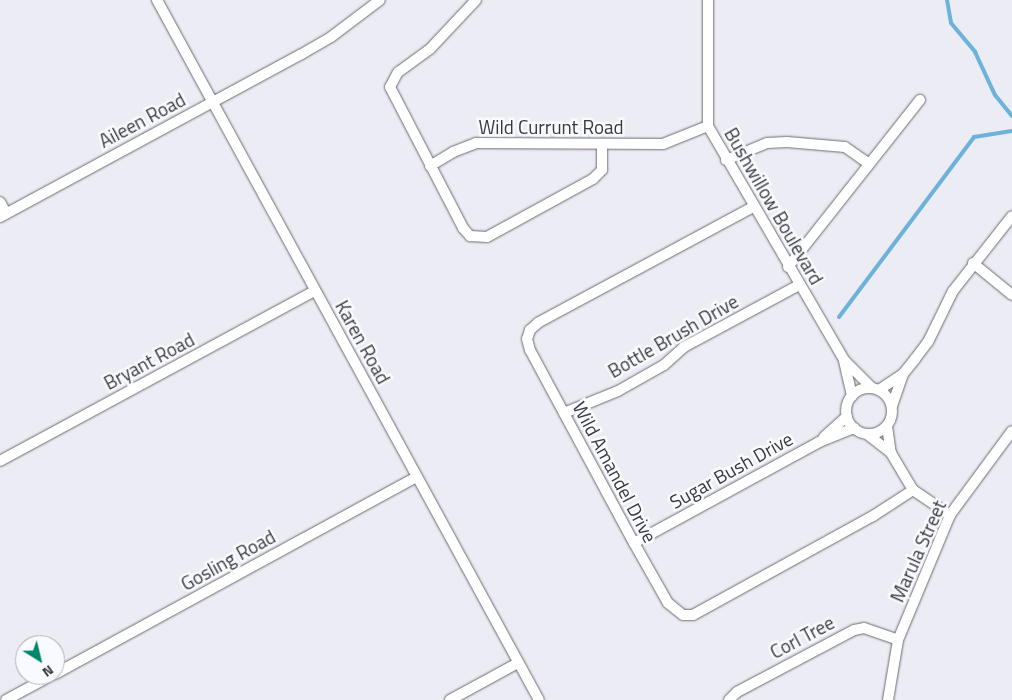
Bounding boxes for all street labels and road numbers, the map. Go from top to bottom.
street label: Aileen Road [95,88,189,152]
street label: Wild Currunt Road [478,116,624,138]
street label: Bushwillow Boulevard [720,124,828,288]
street label: Bottle Brush Drive [604,290,742,382]
street label: Karen Road [331,296,395,388]
street label: Bryant Road [100,328,198,394]
street label: Wild Amandel Drive [568,398,662,546]
street label: Sugar Bush Drive [666,427,796,513]
street label: Marula Street [885,496,951,606]
street label: Gosling Road [177,525,279,595]
street label: Corl Tree [766,611,838,663]

